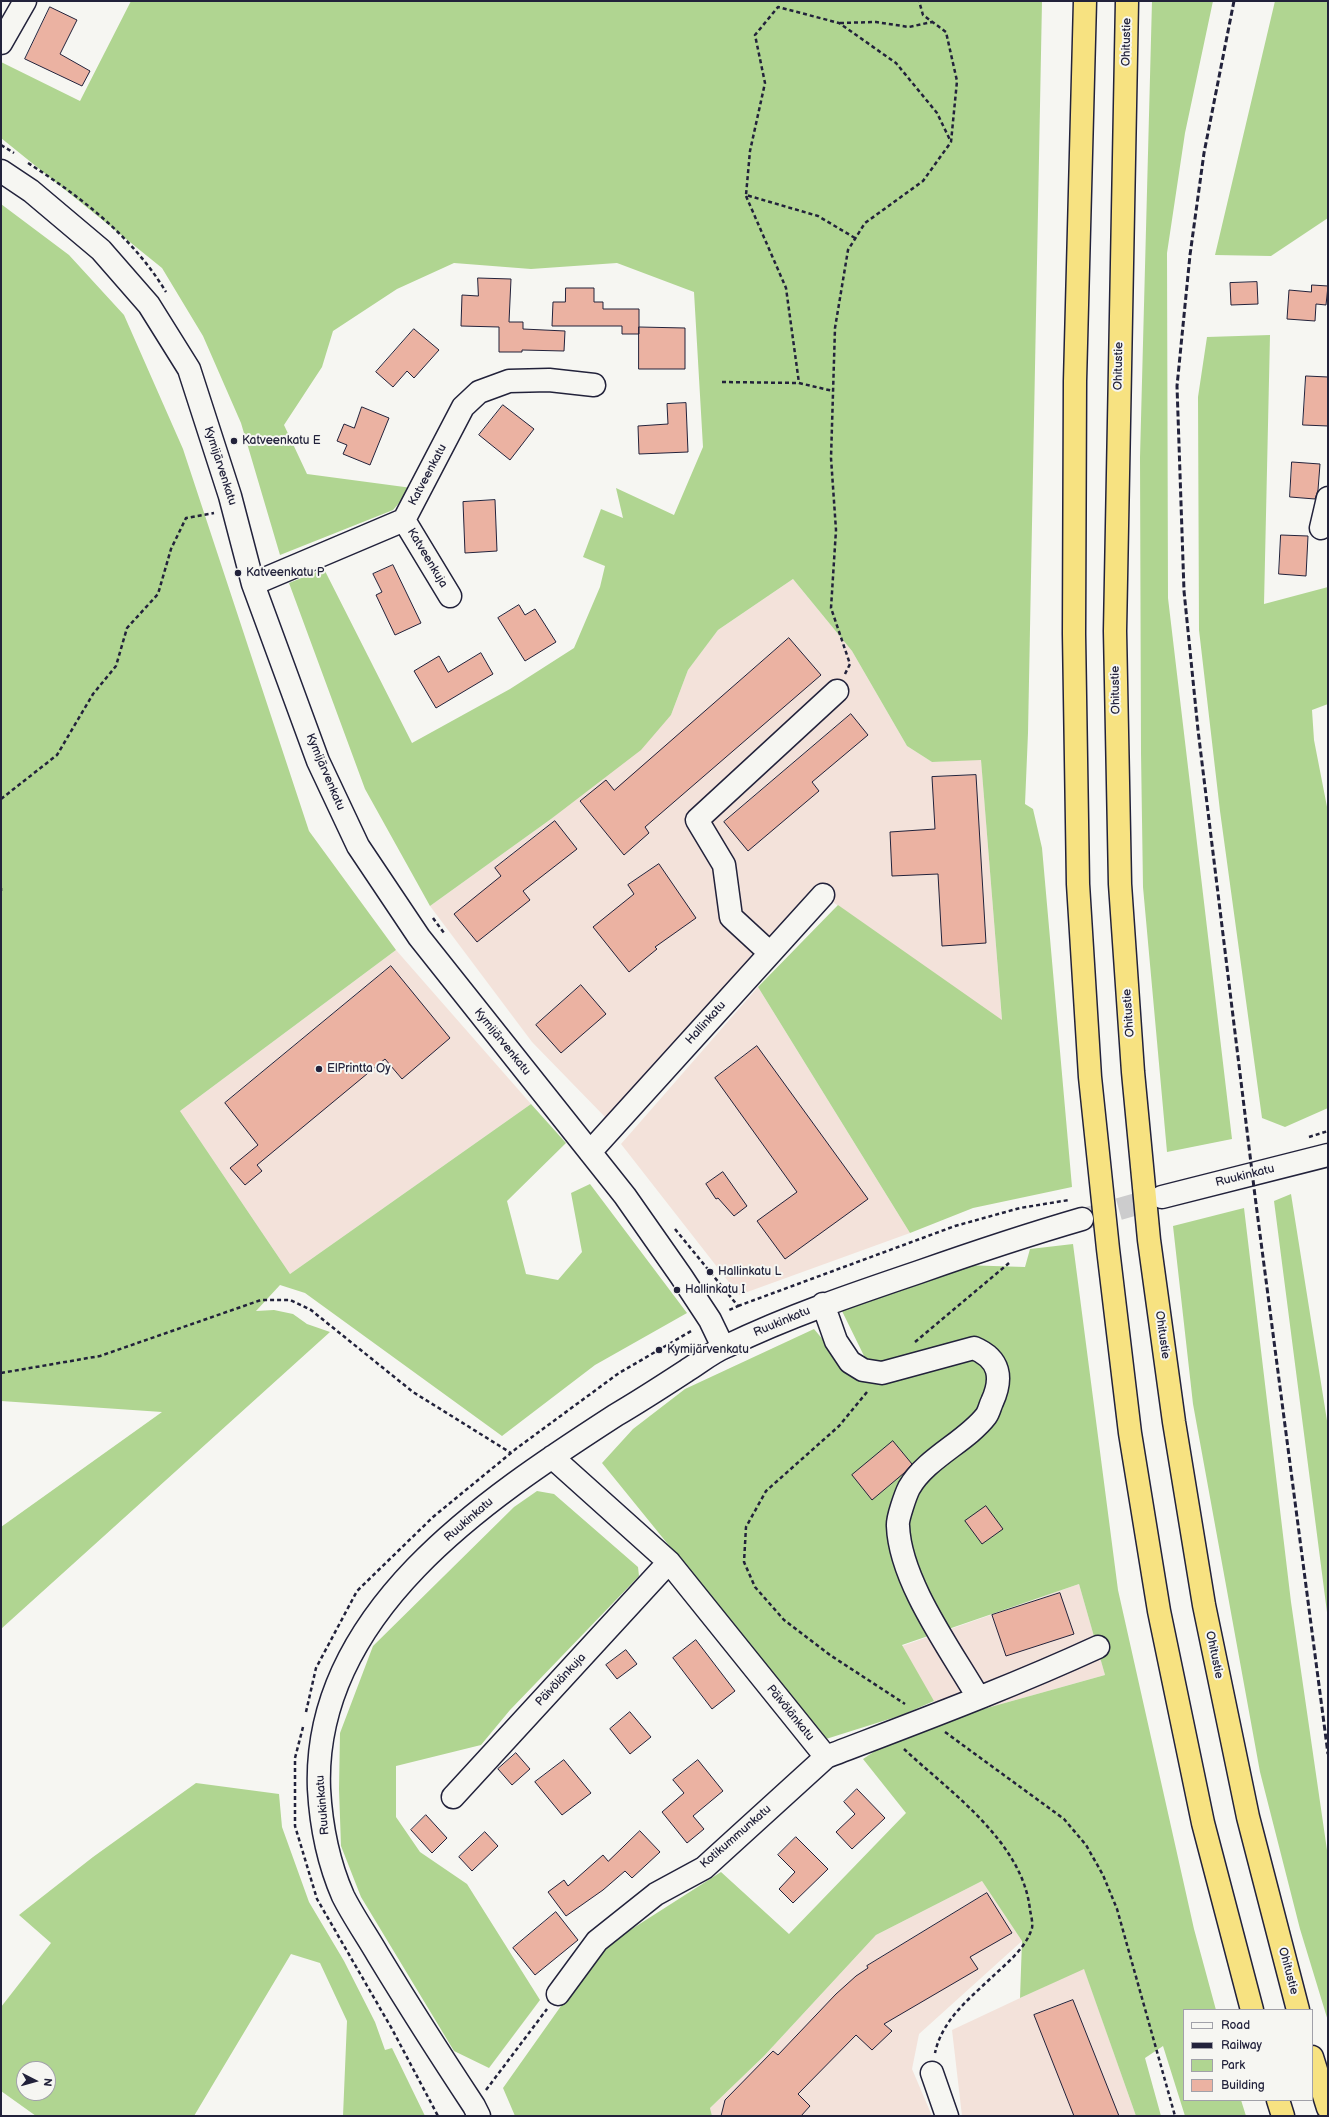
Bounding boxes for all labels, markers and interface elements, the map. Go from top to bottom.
street label: Ohitustie [1119,18,1135,66]
street label: Ohitustie [1111,342,1127,390]
street label: Kymijärvenkatu [200,425,240,507]
place label: Katveenkatu E [242,434,321,448]
marker: Katveenkatu E [229,436,239,446]
street label: Katveenkatu [406,442,450,508]
street label: Katveenkuja [404,526,450,590]
place label: Katveenkatu P [246,566,324,580]
marker: Katveenkatu P [233,568,243,578]
street label: Ohitustie [1108,666,1124,714]
street label: Kymijärvenkatu [302,731,348,813]
street label: Ohitustie [1120,988,1138,1038]
street label: Hallinkatu [683,998,729,1048]
street label: Kymijärvenkatu [471,1006,533,1078]
place label: ElPrintta Oy [327,1062,391,1076]
marker: ElPrintta Oy [314,1064,324,1074]
street label: Ruukinkatu [1214,1162,1276,1190]
place label: Hallinkatu L [718,1265,781,1279]
marker: Hallinkatu L [705,1267,715,1277]
place label: Hallinkatu I [685,1283,745,1297]
marker: Hallinkatu I [672,1285,682,1295]
street label: Ruukinkatu [752,1304,812,1340]
street label: Ohitustie [1151,1310,1173,1360]
place label: Kymijärvenkatu [667,1343,749,1357]
marker: Kymijärvenkatu [654,1345,664,1355]
street label: Ruukinkatu [442,1495,496,1545]
street label: Ohitustie [1202,1630,1226,1680]
street label: Päivölänkuja [533,1651,589,1709]
street label: Päivölänkatu [763,1682,817,1744]
street label: Ruukinkatu [313,1774,333,1836]
street label: Kotikummunkatu [698,1802,774,1872]
street label: Ohitustie [1275,1946,1301,1996]
legend [1183,2009,1313,2101]
text: Road [1221,2018,1250,2033]
text: Railway [1221,2038,1262,2053]
text: Park [1221,2058,1245,2073]
north arrow [16,2061,56,2101]
text: N [41,2077,54,2087]
text: Building [1221,2078,1265,2093]

